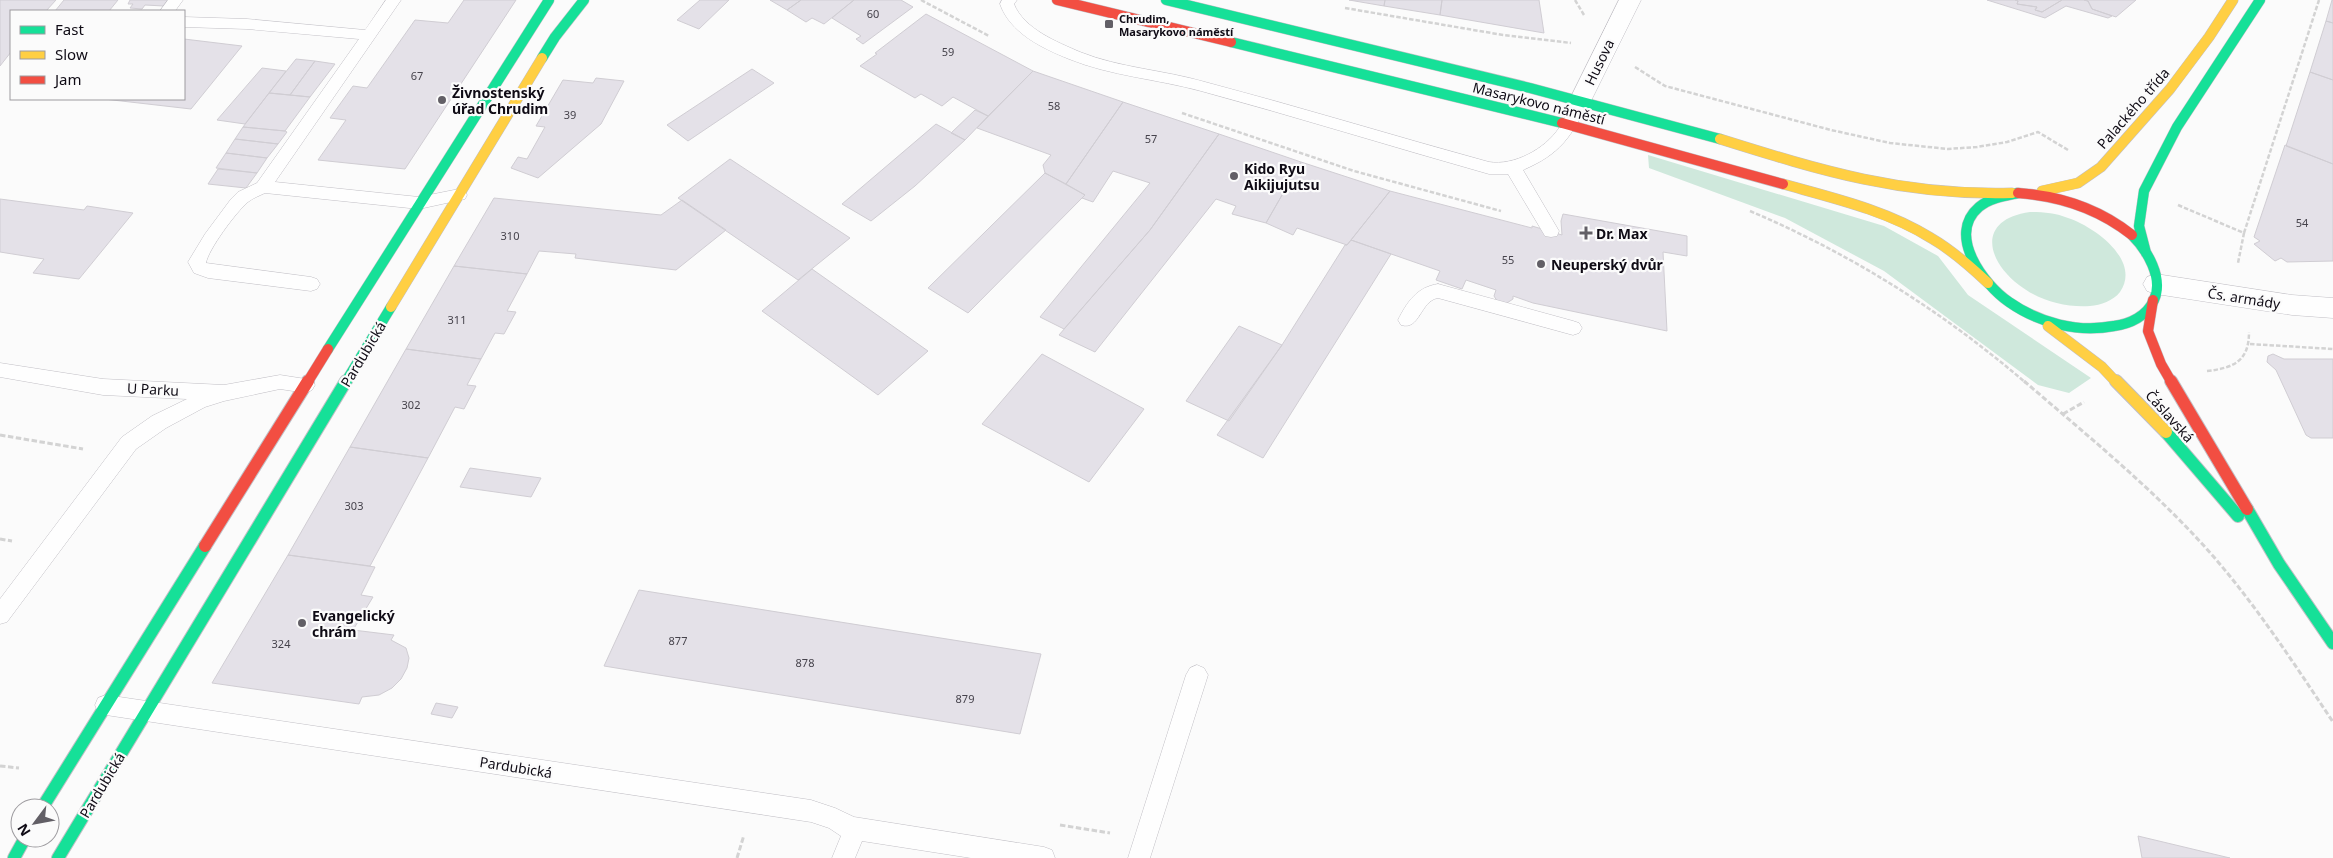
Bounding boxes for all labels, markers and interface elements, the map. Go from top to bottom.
house number: 60 [867,6,879,21]
legend [10,10,185,100]
place label: Chrudim, Masarykovo náměstí [1119,11,1234,39]
marker: Chrudim, Masarykovo náměstí [1103,18,1115,30]
text: Fast [55,19,84,39]
street label: Husova [1580,36,1618,88]
text: Slow [55,44,88,64]
house number: 59 [942,44,954,59]
street label: Palackého třída [2093,63,2173,153]
house number: 67 [411,68,423,83]
text: Jam [53,69,82,89]
street label: Masarykovo náměstí [1471,77,1608,129]
place label: Živnostenský úřad Chrudim [452,83,548,118]
marker: Živnostenský úřad Chrudim [436,94,448,106]
house number: 58 [1048,98,1060,113]
house number: 39 [564,107,576,122]
house number: 57 [1145,131,1157,146]
place label: Kido Ryu Aikijujutsu [1244,159,1320,194]
marker: Kido Ryu Aikijujutsu [1228,170,1240,182]
house number: 54 [2296,215,2309,230]
place label: Dr. Max [1596,224,1648,243]
marker: Dr. Max [1580,227,1592,239]
house number: 310 [501,228,519,243]
house number: 55 [1502,252,1514,267]
place label: Neuperský dvůr [1551,255,1664,274]
marker: Neuperský dvůr [1535,258,1547,270]
street label: Čs. armády [2206,283,2283,313]
house number: 311 [448,312,466,327]
street label: Pardubická [336,318,390,390]
street label: U Parku [126,378,180,400]
street label: Čáslavská [2142,386,2198,446]
house number: 302 [402,397,420,412]
house number: 303 [345,498,363,513]
place label: Evangelický chrám [312,606,395,641]
marker: Evangelický chrám [296,617,308,629]
house number: 877 [669,633,687,648]
house number: 324 [272,636,291,651]
house number: 878 [796,655,814,670]
house number: 879 [956,691,974,706]
street label: Pardubická [75,749,129,821]
street label: Pardubická [478,752,554,782]
north arrow [10,798,60,848]
text: N [12,820,35,840]

